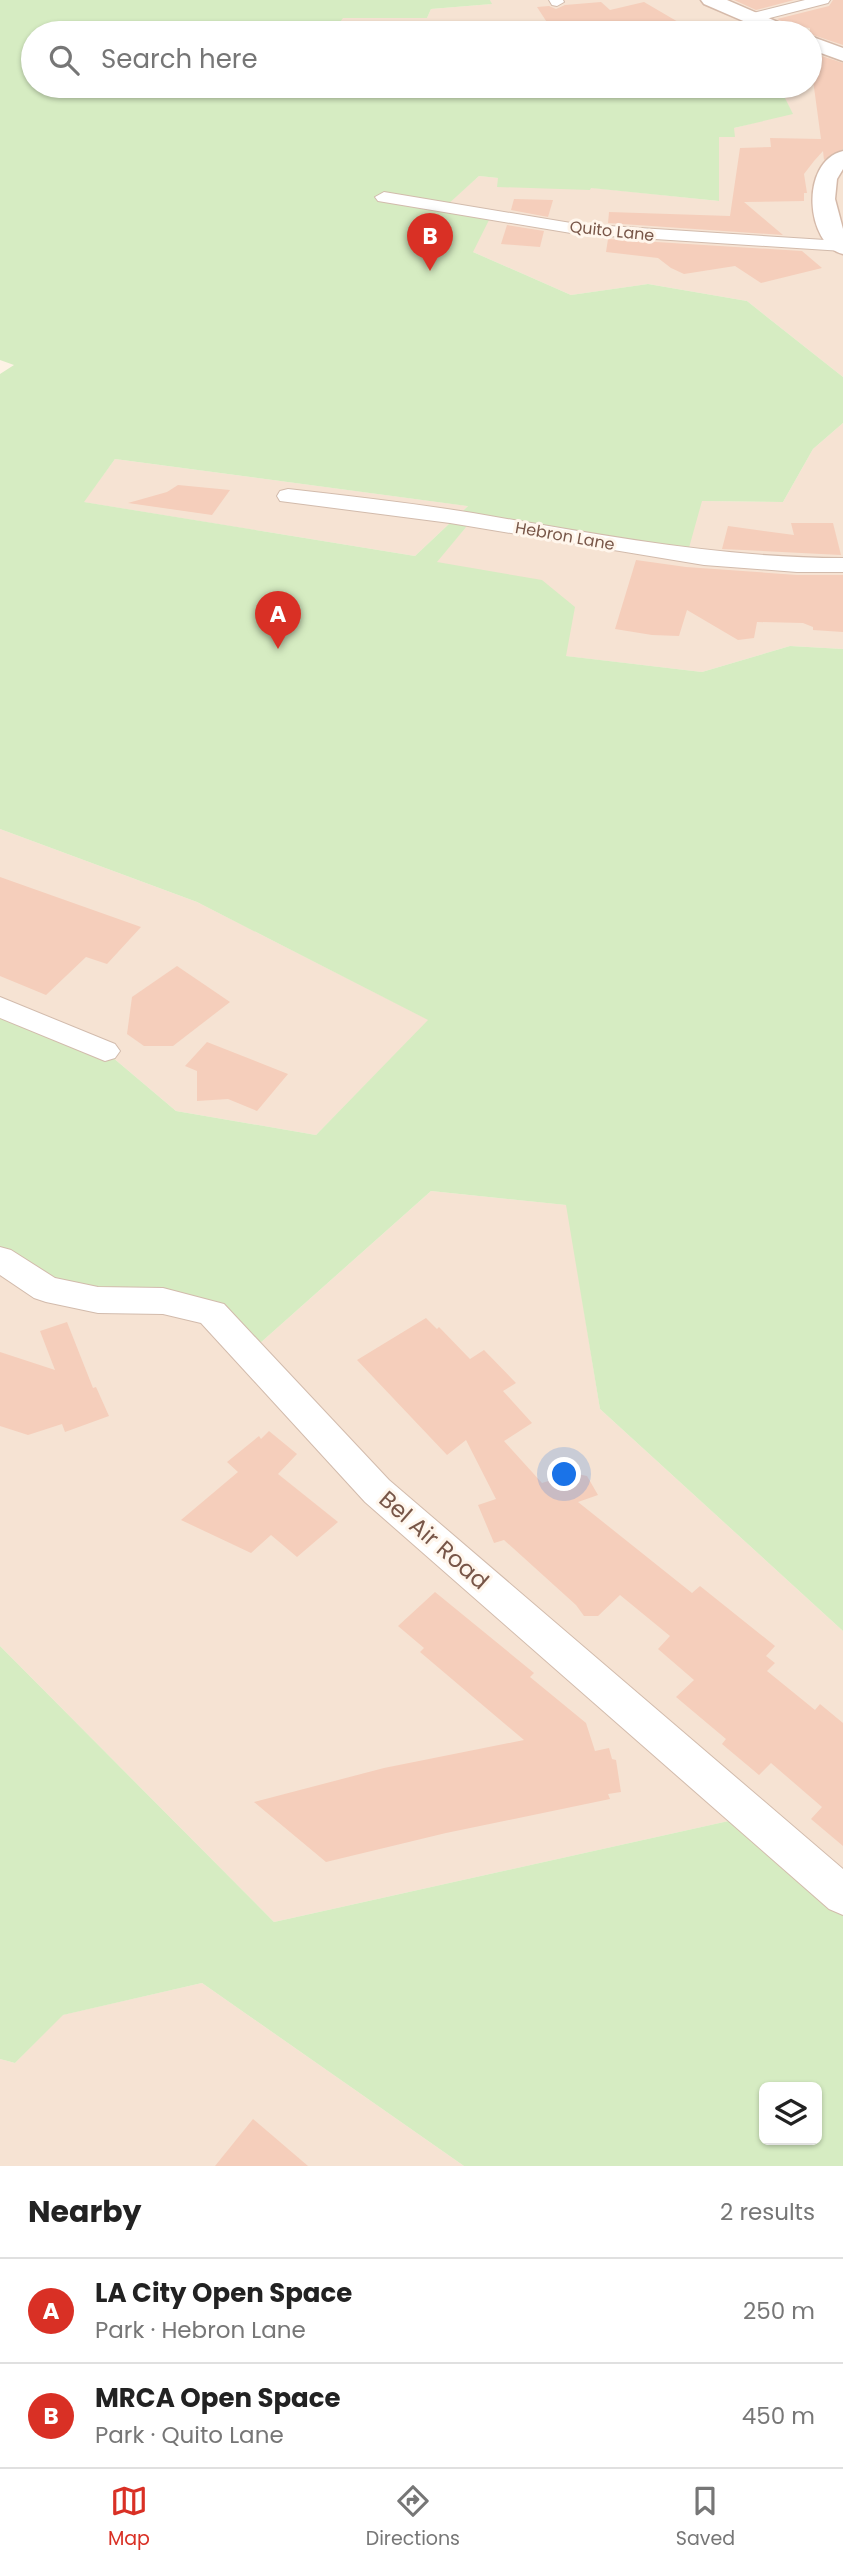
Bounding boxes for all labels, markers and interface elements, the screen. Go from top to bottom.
search box [21,21,822,98]
icon: search [45,41,83,79]
text: Search here [101,41,258,77]
pin: B [407,213,453,271]
street label: Quito Lane [569,215,656,247]
street label: Hebron Lane [514,516,617,556]
pin: A [255,591,301,649]
your location [547,1457,581,1491]
street label: Bel Air Road [372,1483,496,1597]
map controls [759,2082,822,2145]
button: layers [759,2082,822,2145]
text: Nearby [28,2190,142,2233]
text: 2 results [720,2196,815,2228]
text: LA City Open Space [95,2275,352,2311]
text: A [43,2295,59,2327]
text: 250 m [743,2295,815,2327]
text: Park · Hebron Lane [95,2314,306,2346]
text: MRCA Open Space [95,2380,341,2416]
text: B [43,2400,59,2432]
text: 450 m [742,2400,815,2432]
text: Park · Quito Lane [95,2419,284,2451]
tab: Map [108,2482,150,2553]
tab: Directions [366,2482,460,2553]
tab: Saved [676,2482,735,2553]

